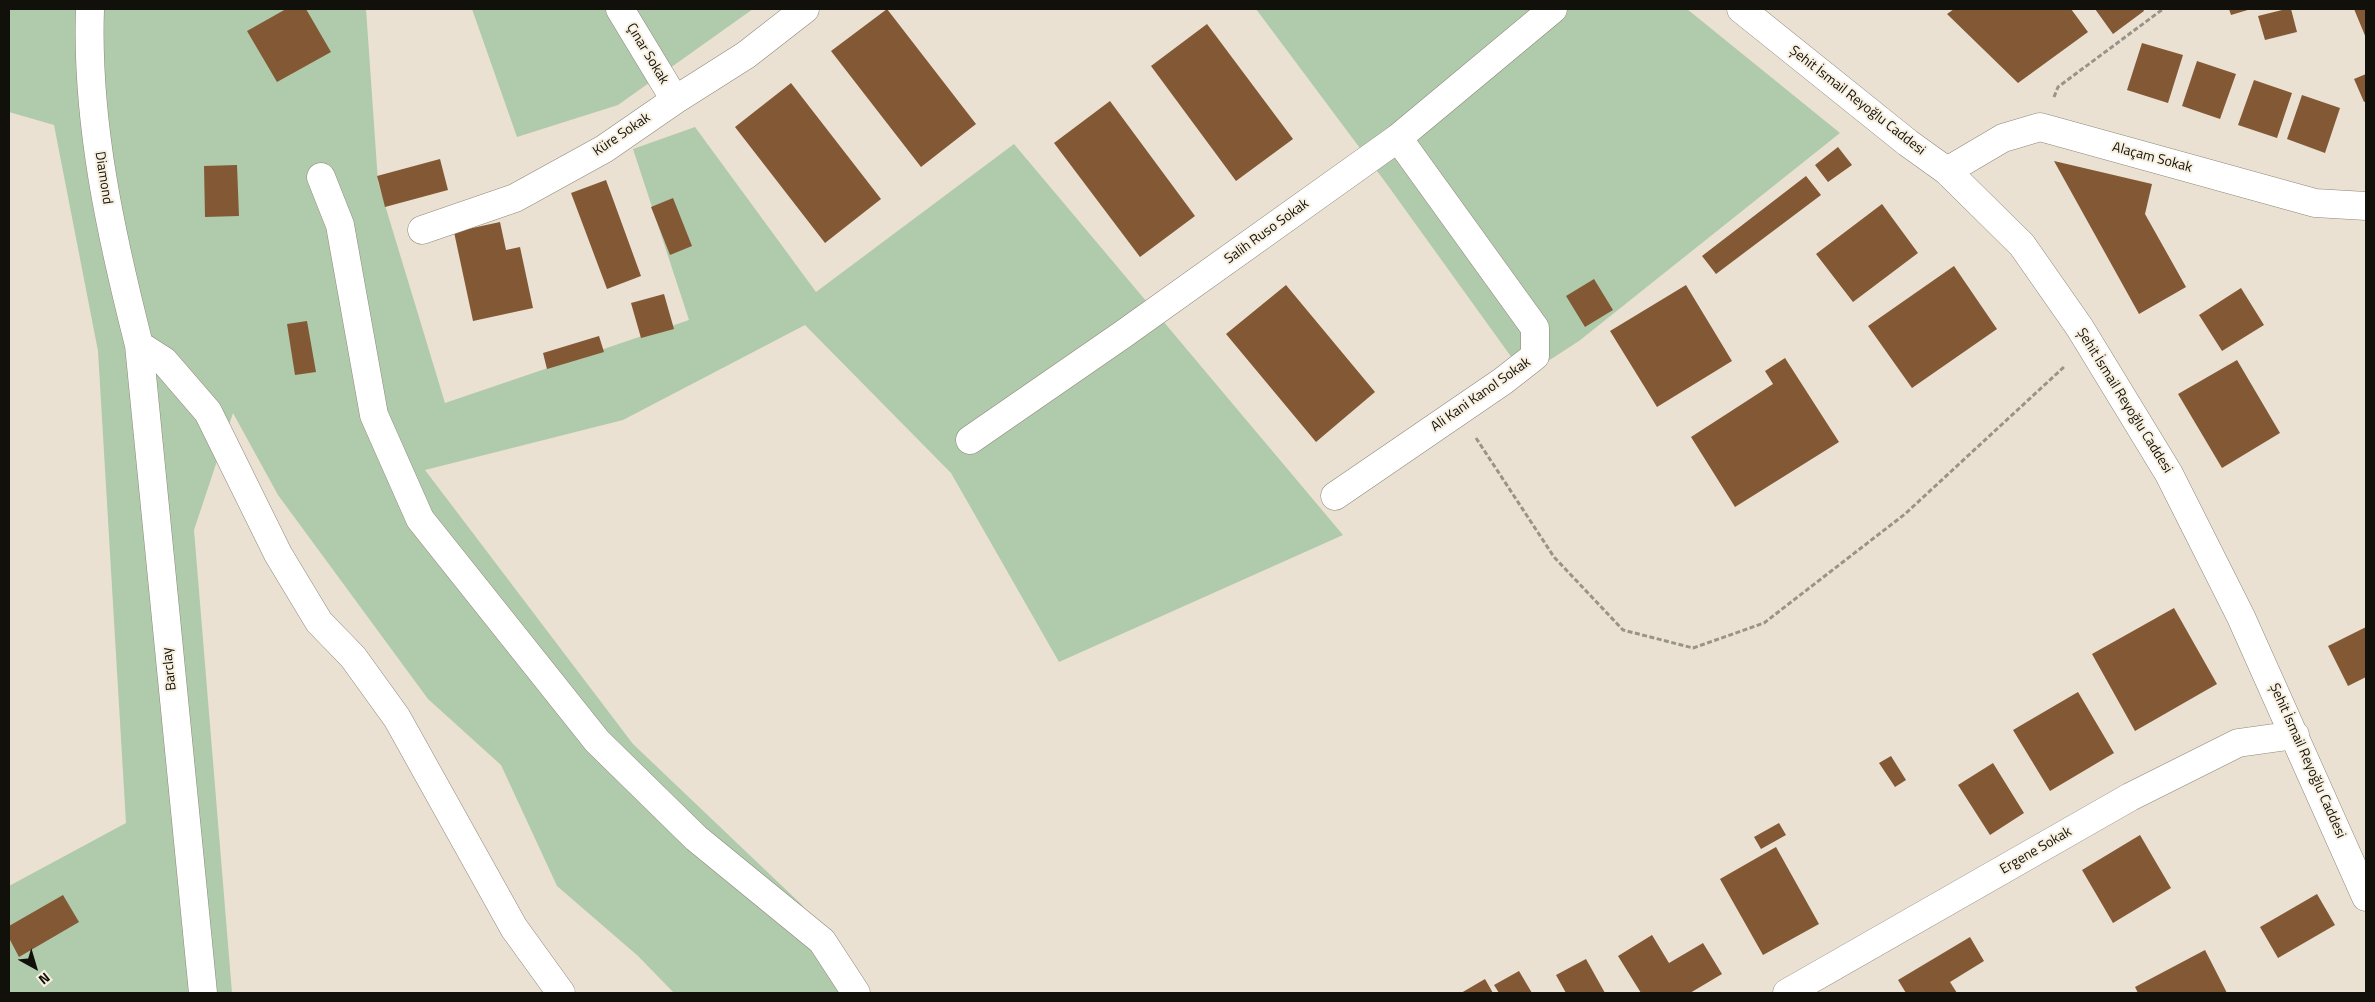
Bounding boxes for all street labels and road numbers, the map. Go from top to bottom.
street label: Çınar Sokak [622,20,672,88]
street label: Şehit İsmail Reyoğlu Caddesi [1786,43,1928,159]
street label: Küre Sokak [590,110,654,160]
street label: Alaçam Sokak [2110,139,2194,177]
street label: Diamond [91,150,115,206]
street label: Salih Ruso Sokak [1222,196,1312,268]
street label: Şehit İsmail Reyoğlu Caddesi [2072,325,2176,477]
street label: Ali Kani Kanol Sokak [1428,354,1534,436]
street label: Barclay [159,647,181,691]
street label: Şehit İsmail Reyoğlu Caddesi [2265,681,2349,841]
street label: Ergene Sokak [1997,824,2075,878]

